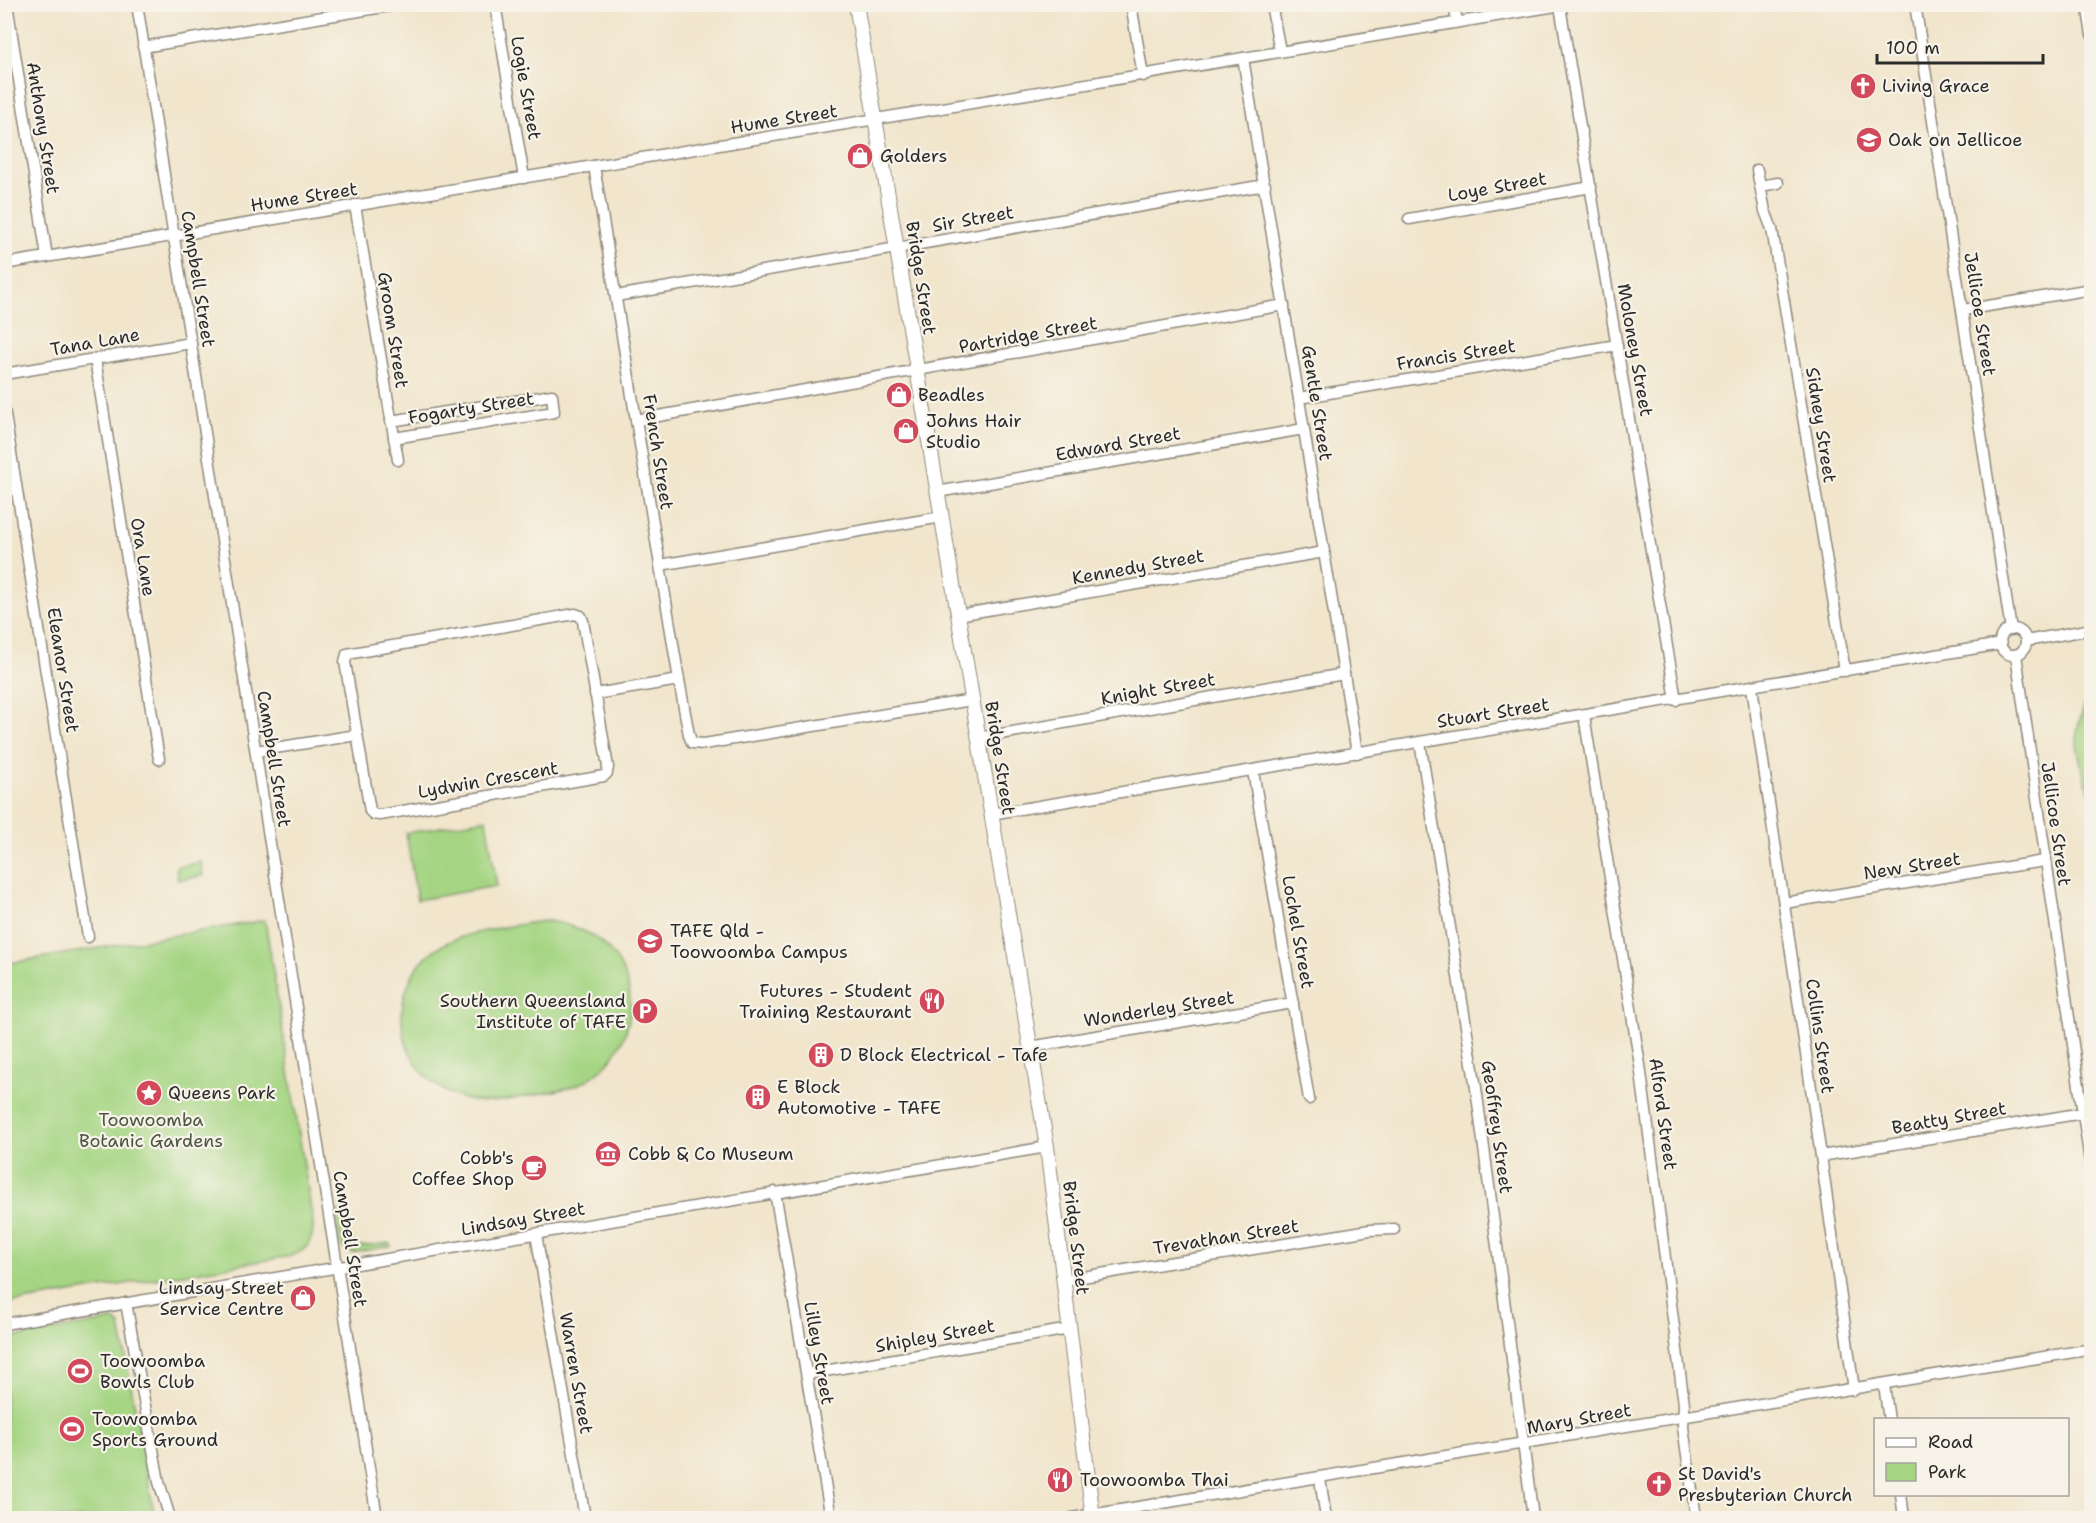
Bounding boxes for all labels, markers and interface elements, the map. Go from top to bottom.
scale bar [1877,27,2044,65]
street label: Logie Street [505,34,547,142]
text: 100 m [1886,36,1940,60]
street label: Anthony Street [21,60,65,196]
church icon: Living Grace [1848,71,1878,101]
place label: Living Grace [1882,74,1990,98]
street label: Hume Street [729,99,839,139]
school or university icon: Oak on Jellicoe [1854,125,1884,155]
place label: Oak on Jellicoe [1888,128,2022,152]
shop icon: Golders [845,141,875,171]
place label: Golders [880,144,947,168]
street label: Loye Street [1446,167,1548,207]
street label: Hume Street [249,177,359,217]
street label: Sir Street [930,200,1016,238]
street label: Campbell Street [175,209,221,349]
street label: Bridge Street [900,219,942,337]
street label: Jellicoe Street [1958,250,2002,378]
street label: Groom Street [372,270,414,390]
street label: Moloney Street [1612,282,1659,418]
street label: Partridge Street [957,311,1099,359]
street label: Tana Lane [48,322,142,362]
street label: Francis Street [1395,334,1517,376]
street label: Gentle Street [1296,344,1338,463]
street label: Sidney Street [1800,366,1842,485]
shop icon: Beadles [884,380,914,410]
place label: Beadles [918,383,985,407]
street label: Fogarty Street [406,386,536,430]
street label: French Street [637,392,679,512]
place label: Johns Hair Studio [926,409,1022,454]
shop icon: Johns Hair Studio [891,416,921,446]
street label: Edward Street [1054,421,1182,467]
street label: Ora Lane [125,516,161,598]
street label: Kennedy Street [1070,544,1206,590]
street label: Eleanor Street [41,606,85,735]
street label: Knight Street [1099,667,1217,711]
street label: Campbell Street [251,689,297,829]
street label: Stuart Street [1435,692,1551,734]
street label: Bridge Street [979,699,1021,817]
street label: Lydwin Crescent [416,756,560,804]
street label: Jellicoe Street [2035,760,2077,888]
street label: New Street [1862,846,1962,886]
street label: Lochel Street [1276,873,1320,991]
place label: TAFE Qld - Toowoomba Campus [670,919,848,964]
school or university icon: TAFE Qld - Toowoomba Campus [635,926,665,956]
street label: Collins Street [1800,977,1840,1095]
place label: Futures - Student Training Restaurant [739,979,912,1024]
street label: Wonderley Street [1082,985,1236,1033]
restaurant icon: Futures - Student Training Restaurant [917,986,947,1016]
place label: Southern Queensland Institute of TAFE [440,989,626,1034]
parking icon: Southern Queensland Institute of TAFE [630,996,660,1026]
building icon: D Block Electrical - Tafe [806,1040,836,1070]
place label: D Block Electrical - Tafe [840,1043,1048,1067]
street label: Alford Street [1643,1056,1683,1172]
street label: Geoffrey Street [1476,1059,1518,1195]
place label: E Block Automotive - TAFE [777,1075,941,1120]
place icon: Queens Park [134,1078,164,1108]
place label: Queens Park [168,1081,276,1105]
building icon: E Block Automotive - TAFE [743,1082,773,1112]
street label: Beatty Street [1890,1096,2008,1140]
park label: Toowoomba Botanic Gardens [79,1108,223,1153]
museum icon: Cobb & Co Museum [593,1139,623,1169]
place label: Cobb & Co Museum [628,1142,794,1166]
place label: Cobb's Coffee Shop [412,1146,514,1191]
cafe icon: Cobb's Coffee Shop [519,1153,549,1183]
street label: Campbell Street [327,1169,373,1309]
street label: Bridge Street [1057,1180,1095,1297]
street label: Lindsay Street [459,1196,587,1242]
street label: Trevathan Street [1152,1214,1301,1260]
place label: Lindsay Street Service Centre [158,1276,284,1321]
shop icon: Lindsay Street Service Centre [288,1283,318,1313]
street label: Lilley Street [798,1299,840,1407]
street label: Warren Street [553,1310,599,1436]
street label: Shipley Street [873,1314,997,1358]
place label: Toowoomba Bowls Club [100,1349,205,1394]
sports icon: Toowoomba Bowls Club [65,1356,95,1386]
street label: Mary Street [1525,1398,1633,1440]
place label: Toowoomba Sports Ground [92,1407,218,1452]
sports icon: Toowoomba Sports Ground [57,1414,87,1444]
legend [1874,1418,2069,1496]
text: Road [1928,1430,1973,1454]
text: Park [1928,1460,1967,1484]
place label: St David's Presbyterian Church [1678,1462,1853,1507]
restaurant icon: Toowoomba Thai [1045,1465,1075,1495]
place label: Toowoomba Thai [1080,1468,1229,1492]
church icon: St David's Presbyterian Church [1644,1469,1674,1499]

